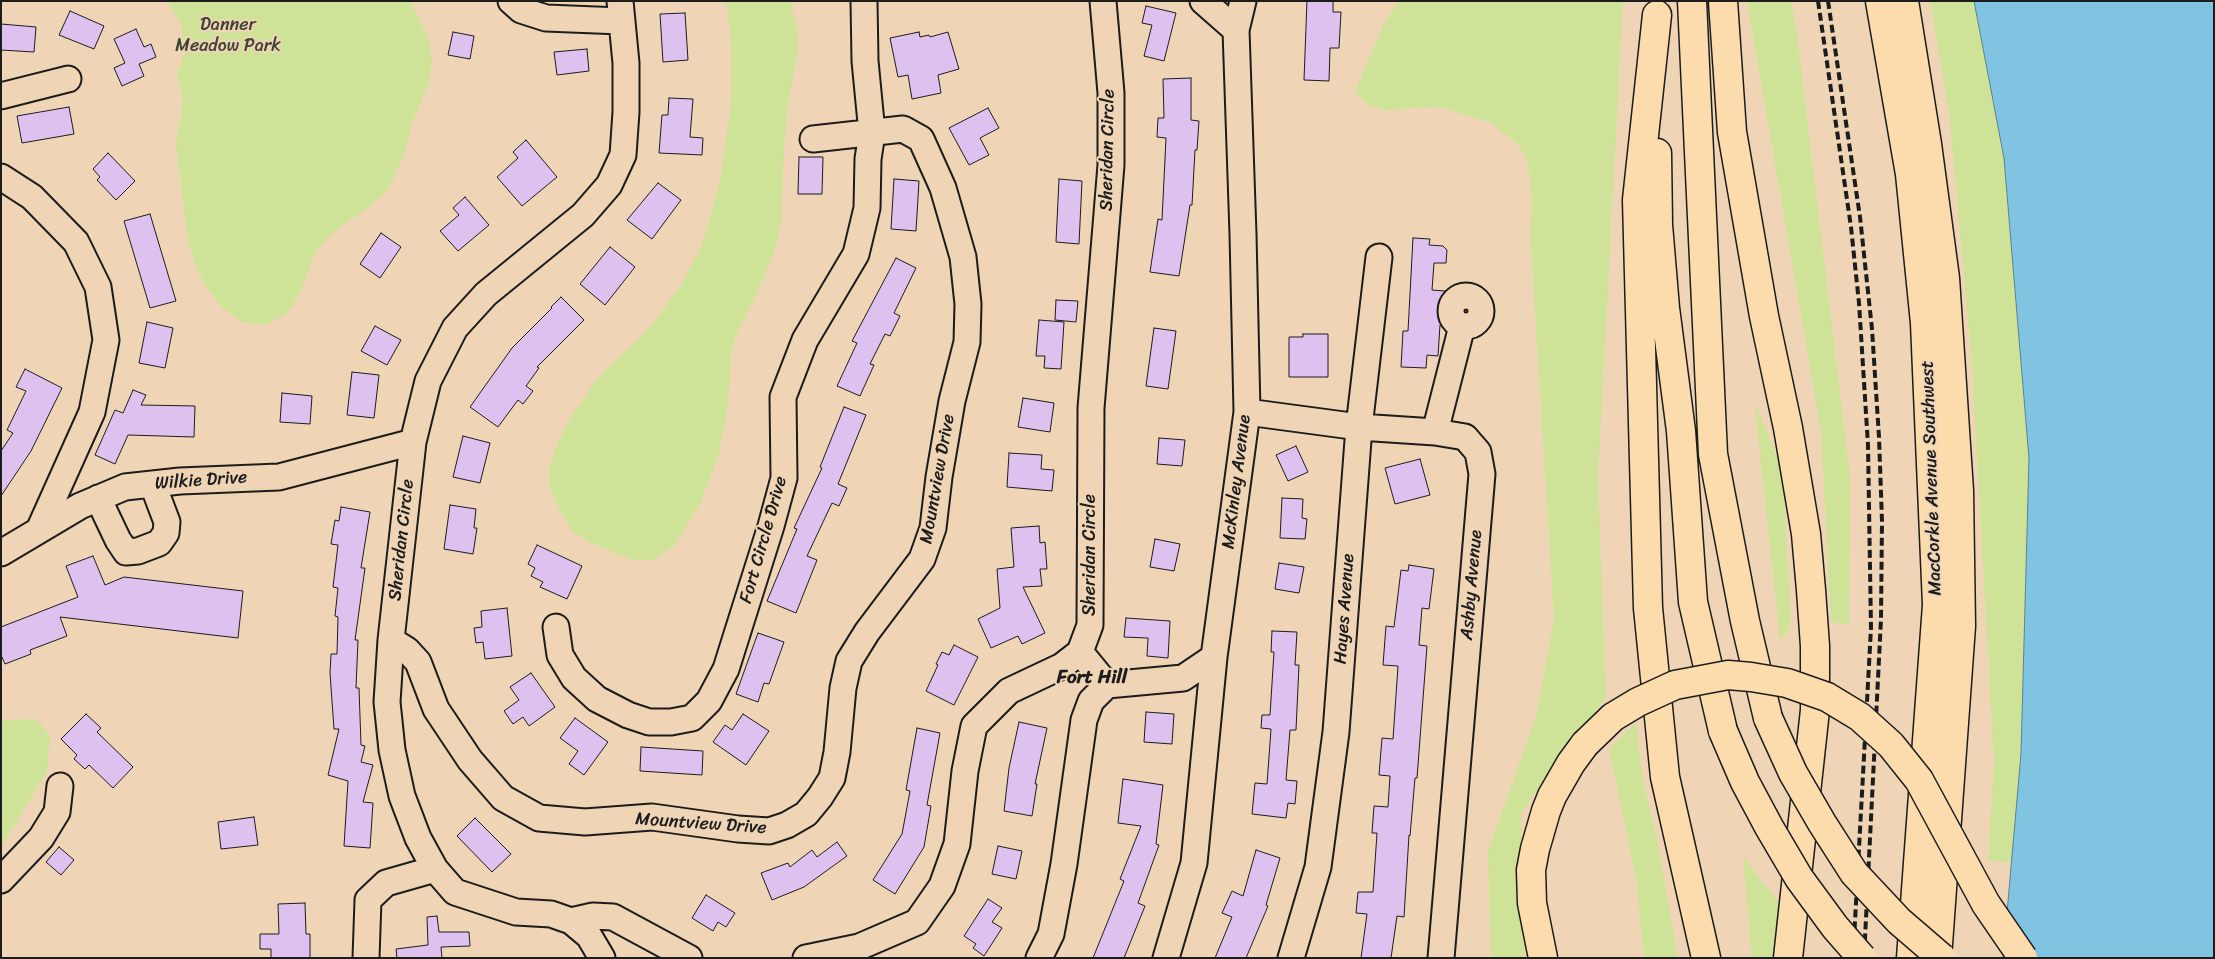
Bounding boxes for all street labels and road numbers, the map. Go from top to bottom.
street label: Sheridan Circle [1096,89,1120,211]
street label: MacCorkle Avenue Southwest [1917,360,1947,596]
street label: Mountview Drive [916,412,960,546]
street label: McKinley Avenue [1218,414,1256,550]
street label: Wilkie Drive [154,467,248,495]
street label: Fort Circle Drive [736,474,792,606]
street label: Sheridan Circle [385,478,419,602]
street label: Sheridan Circle [1079,494,1101,616]
street label: Ashby Avenue [1456,529,1488,641]
street label: Hayes Avenue [1330,553,1360,665]
street label: Mountview Drive [635,809,767,839]

